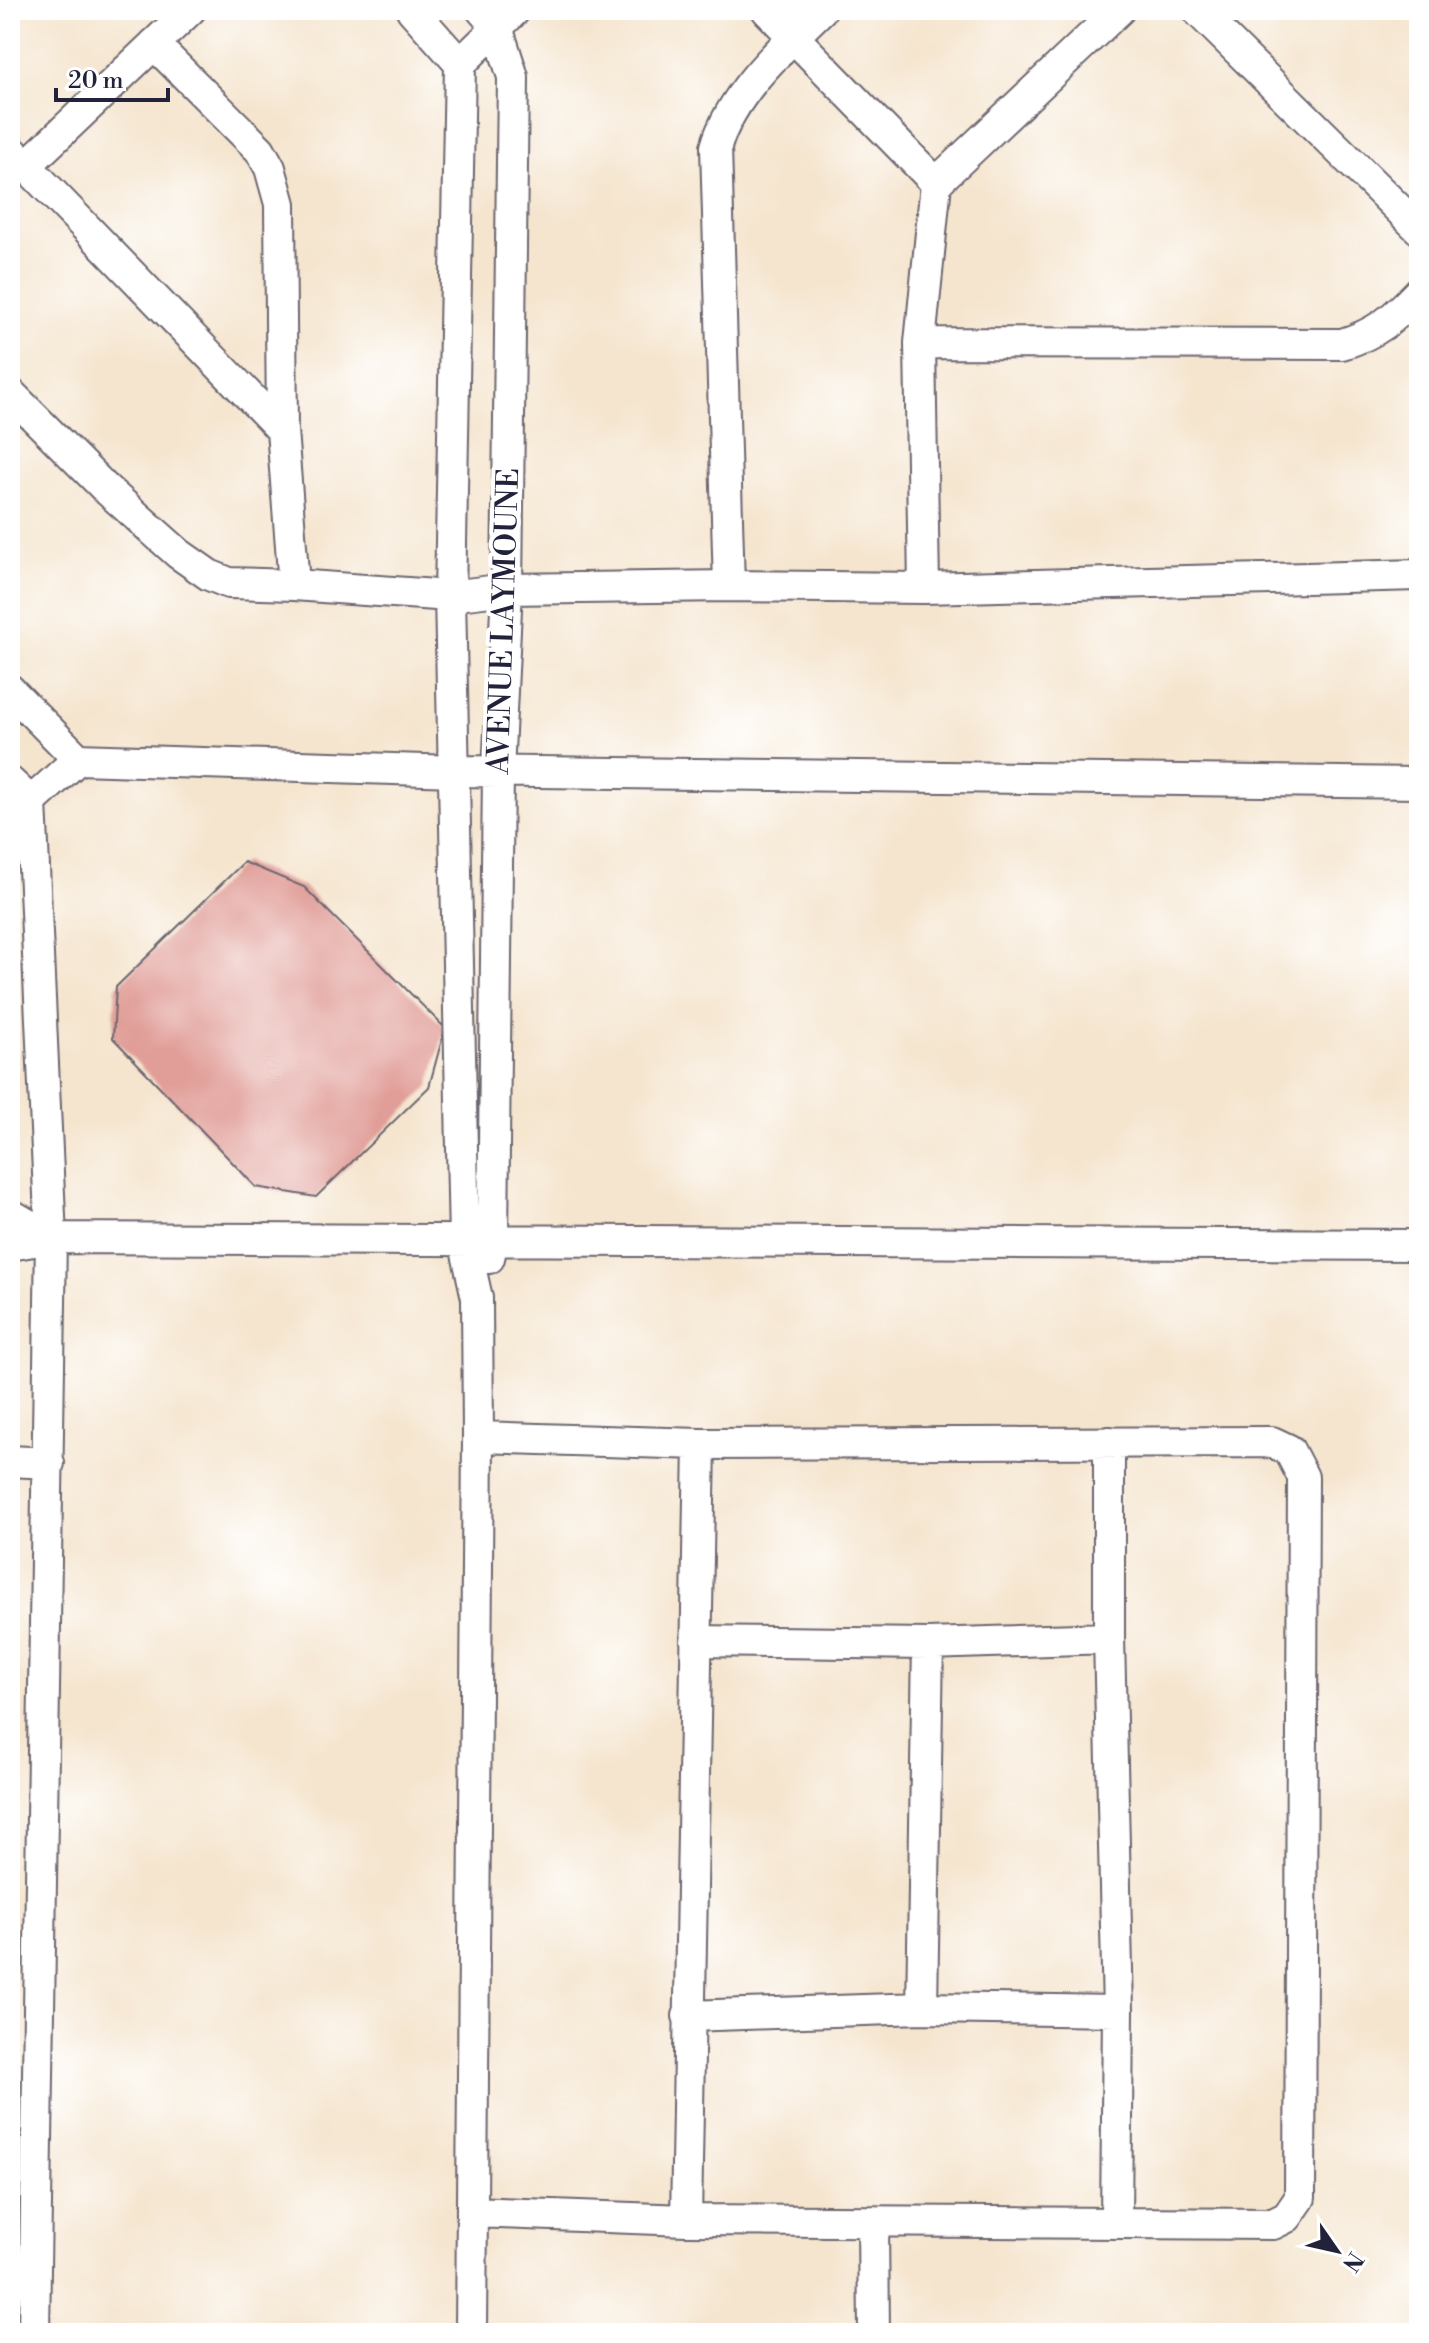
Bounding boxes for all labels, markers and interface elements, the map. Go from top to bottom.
scale bar [56,52,168,102]
text: 20 m [68,66,124,96]
street label: AVENUE LAYMOUNE [480,467,528,776]
north arrow [1297,2211,1377,2291]
text: N [1336,2247,1368,2277]

